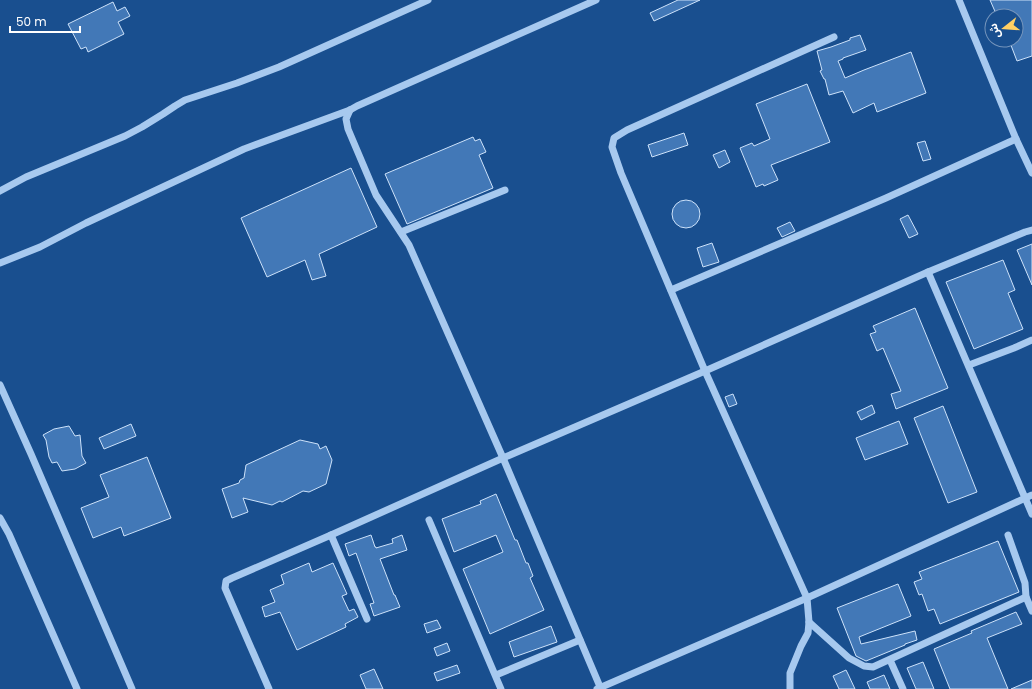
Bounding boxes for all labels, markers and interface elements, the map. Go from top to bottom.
scale bar [10,8,80,34]
north arrow [984,8,1024,48]
text: 50 m [16,13,47,30]
text: ش [985,21,1004,40]

